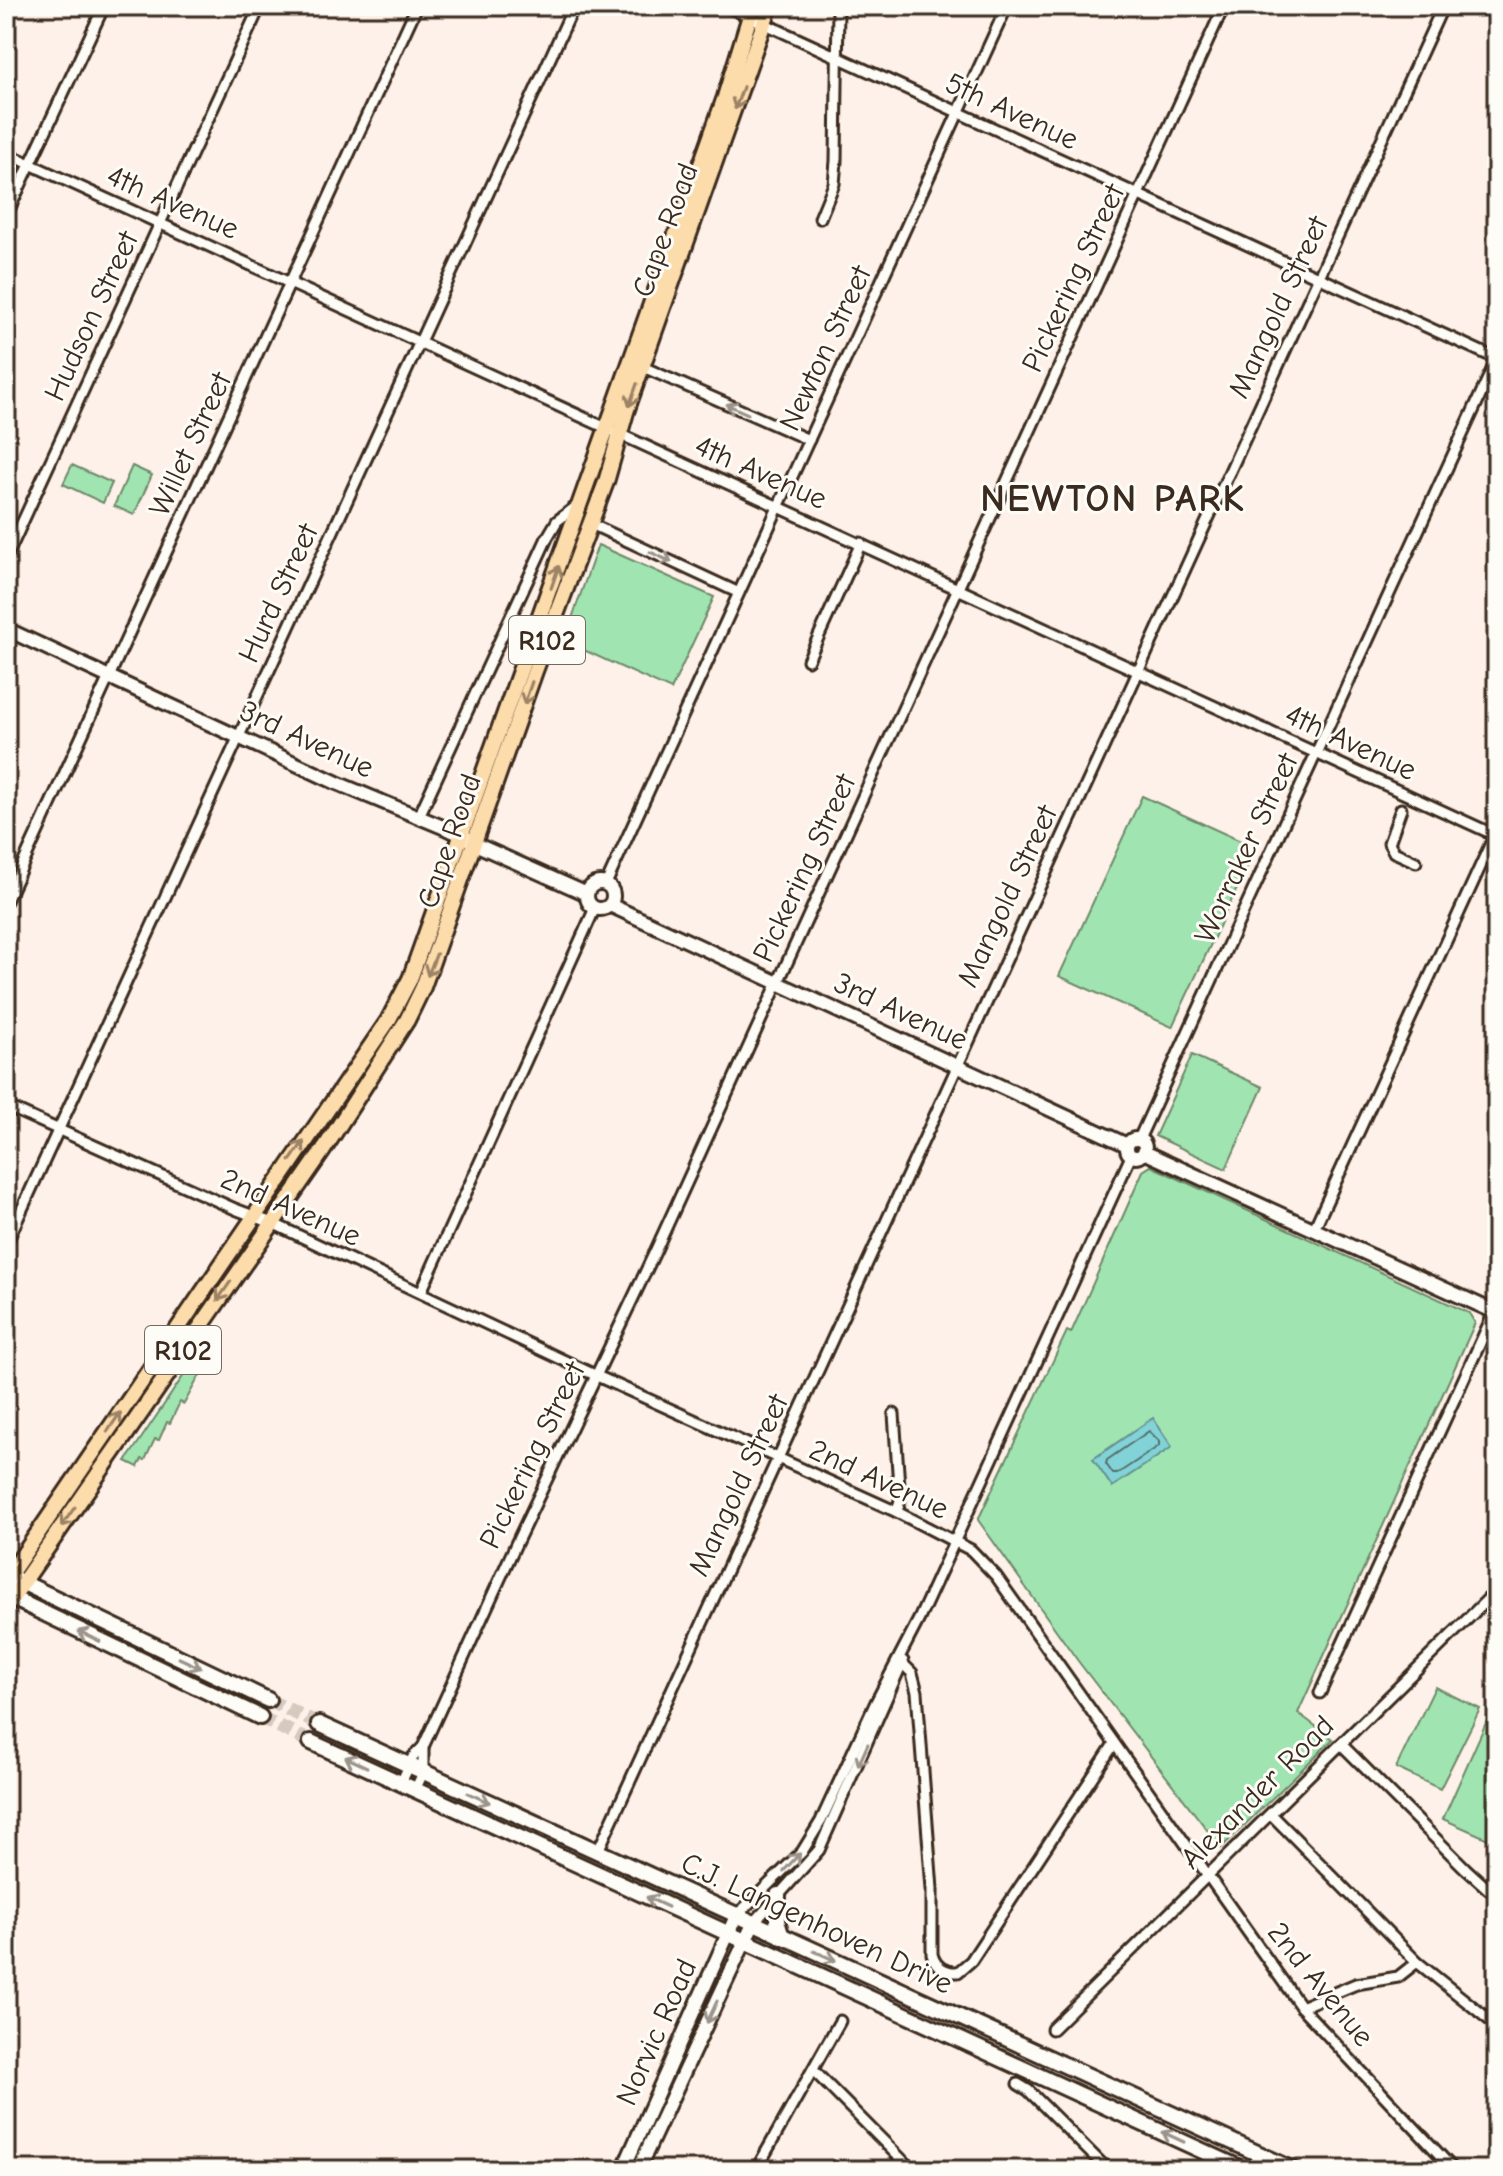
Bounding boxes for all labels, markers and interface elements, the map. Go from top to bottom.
street label: 5th Avenue [940,66,1084,157]
one-way arrow [731,85,746,110]
street label: 4th Avenue [101,158,244,247]
street label: Cape Road [625,159,706,302]
street label: Pickering Street [1015,177,1133,378]
street label: Mangold Street [1221,209,1336,404]
street label: Hudson Street [37,225,147,406]
street label: Newton Street [772,259,880,436]
street label: Willet Street [142,365,240,522]
one-way arrow [624,382,639,407]
one-way arrow [725,400,750,415]
street label: 4th Avenue [689,428,832,517]
district label: NEWTON PARK [980,477,1246,521]
street label: Hurd Street [231,517,326,668]
one-way arrow [649,550,673,565]
one-way arrow [548,565,563,590]
road number: R102 [509,616,585,664]
one-way arrow [519,680,534,705]
street label: 3rd Avenue [234,693,379,786]
street label: 4th Avenue [1280,697,1422,788]
street label: Worraker Street [1187,746,1306,949]
street label: Pickering Street [746,767,864,968]
street label: Cape Road [410,769,489,913]
street label: Mangold Street [950,798,1065,993]
one-way arrow [424,952,439,977]
street label: 3rd Avenue [828,965,973,1058]
one-way arrow [289,1141,305,1163]
street label: 2nd Avenue [215,1161,366,1254]
one-way arrow [216,1279,233,1301]
road number: R102 [145,1326,221,1374]
street label: Pickering Street [472,1355,593,1554]
street label: Mangold Street [681,1387,796,1582]
one-way arrow [106,1411,122,1433]
street label: 2nd Avenue [804,1432,954,1527]
one-way arrow [60,1506,76,1528]
one-way arrow [77,1628,101,1643]
one-way arrow [177,1657,202,1672]
street label: Alexander Road [1173,1708,1341,1876]
one-way arrow [855,1743,870,1767]
one-way arrow [344,1754,368,1769]
one-way arrow [466,1791,491,1806]
street label: C.J. Langenhoven Drive [676,1845,958,2002]
one-way arrow [783,1852,801,1872]
one-way arrow [646,1894,670,1909]
street label: 2nd Avenue [1260,1915,1381,2053]
one-way arrow [812,1949,836,1964]
street label: Norvic Road [609,1954,704,2111]
one-way arrow [704,2000,719,2024]
one-way arrow [1162,2129,1186,2144]

